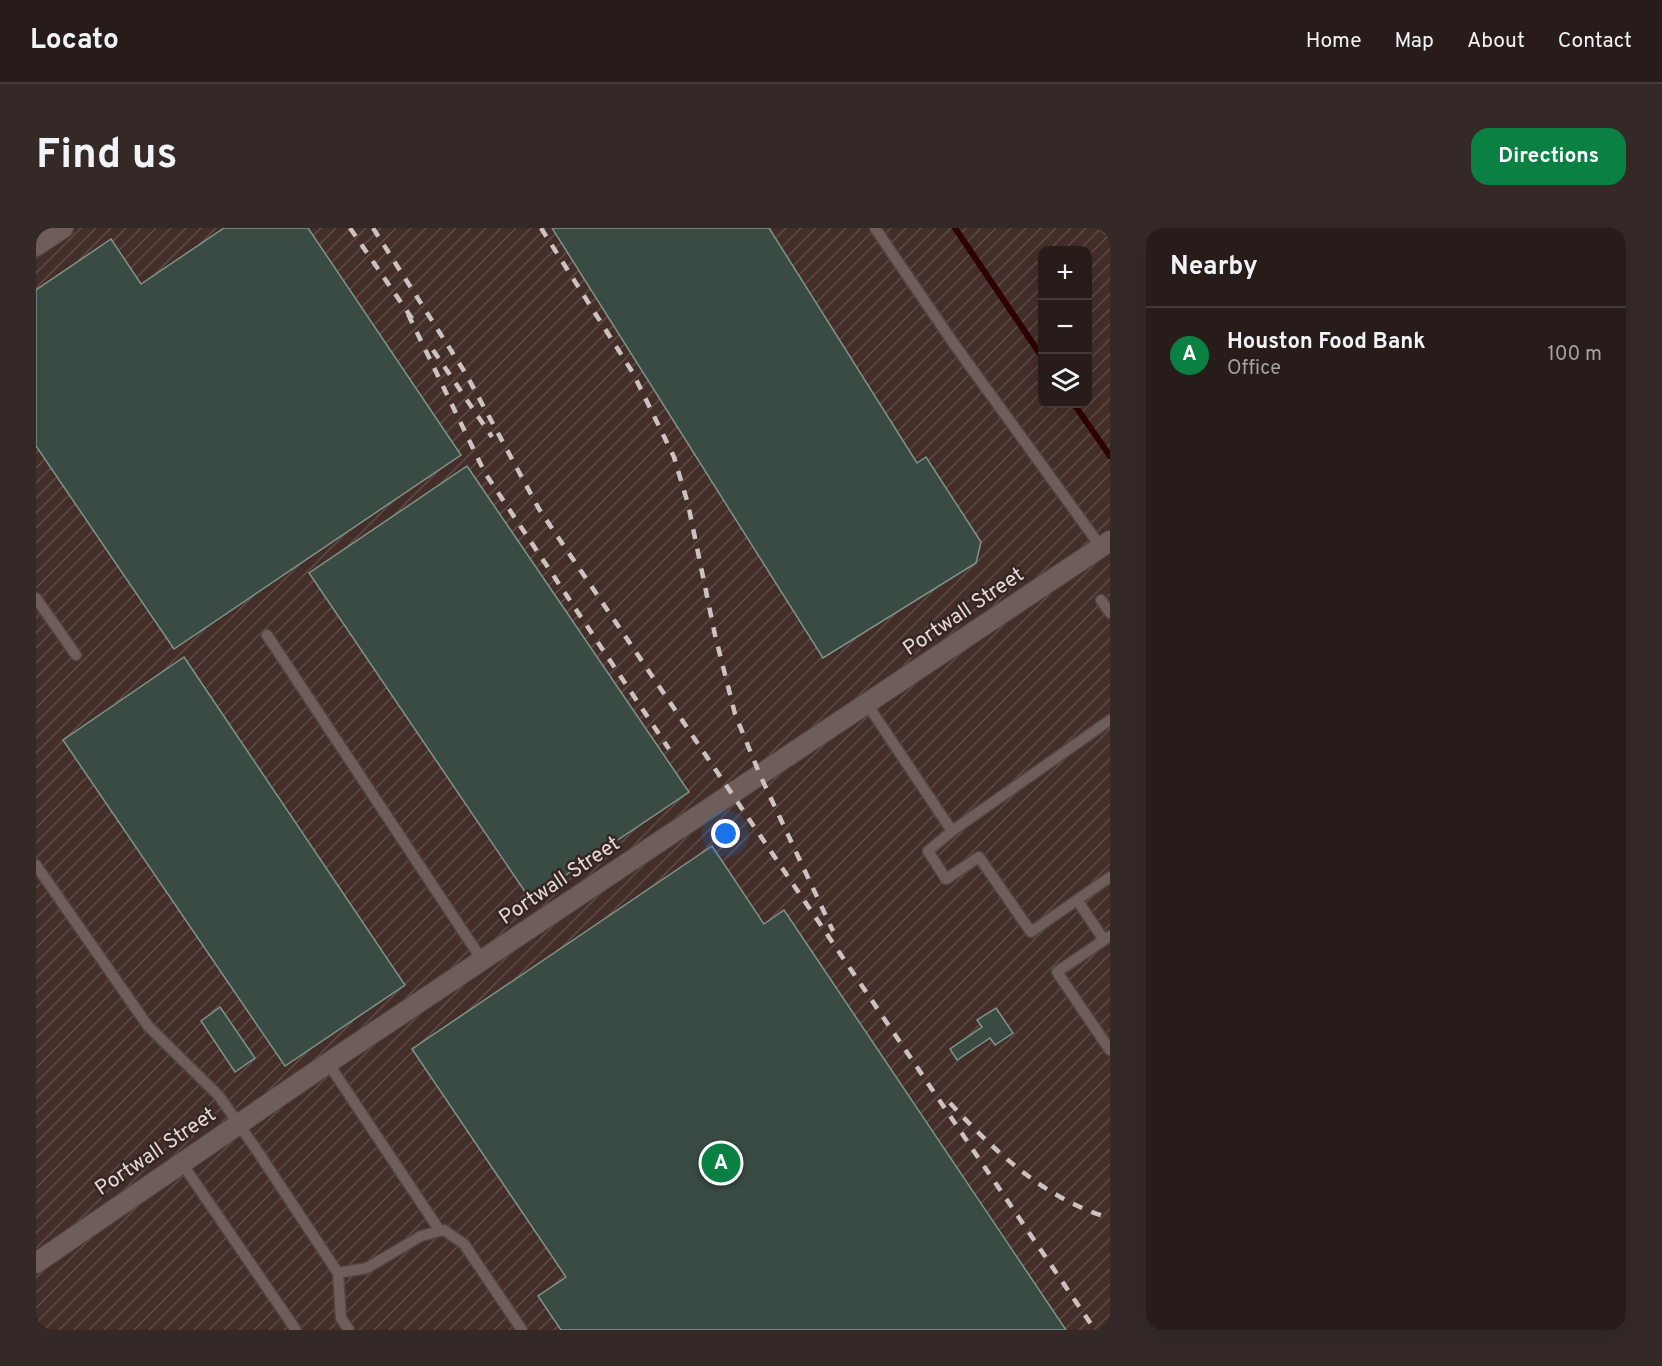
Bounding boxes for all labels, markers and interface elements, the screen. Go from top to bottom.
text: Locato [30,23,119,59]
text: Home [1306,28,1362,55]
text: Map [1395,28,1434,55]
text: About [1467,28,1525,55]
text: Contact [1558,28,1632,55]
button: Directions [1471,128,1626,185]
text: Find us [36,130,177,183]
map controls [1038,246,1092,408]
button: + [1038,246,1092,300]
text: Nearby [1170,251,1258,284]
button: − [1038,300,1092,354]
text: Houston Food Bank [1227,329,1426,356]
text: A [1182,342,1197,368]
text: 100 m [1547,342,1602,368]
button: layers [1038,354,1092,408]
text: Office [1227,356,1281,382]
street label: Portwall Street [898,562,1030,663]
your location [711,819,740,848]
street label: Portwall Street [494,831,626,932]
street label: Portwall Street [90,1102,222,1203]
pin: A [702,1140,740,1186]

